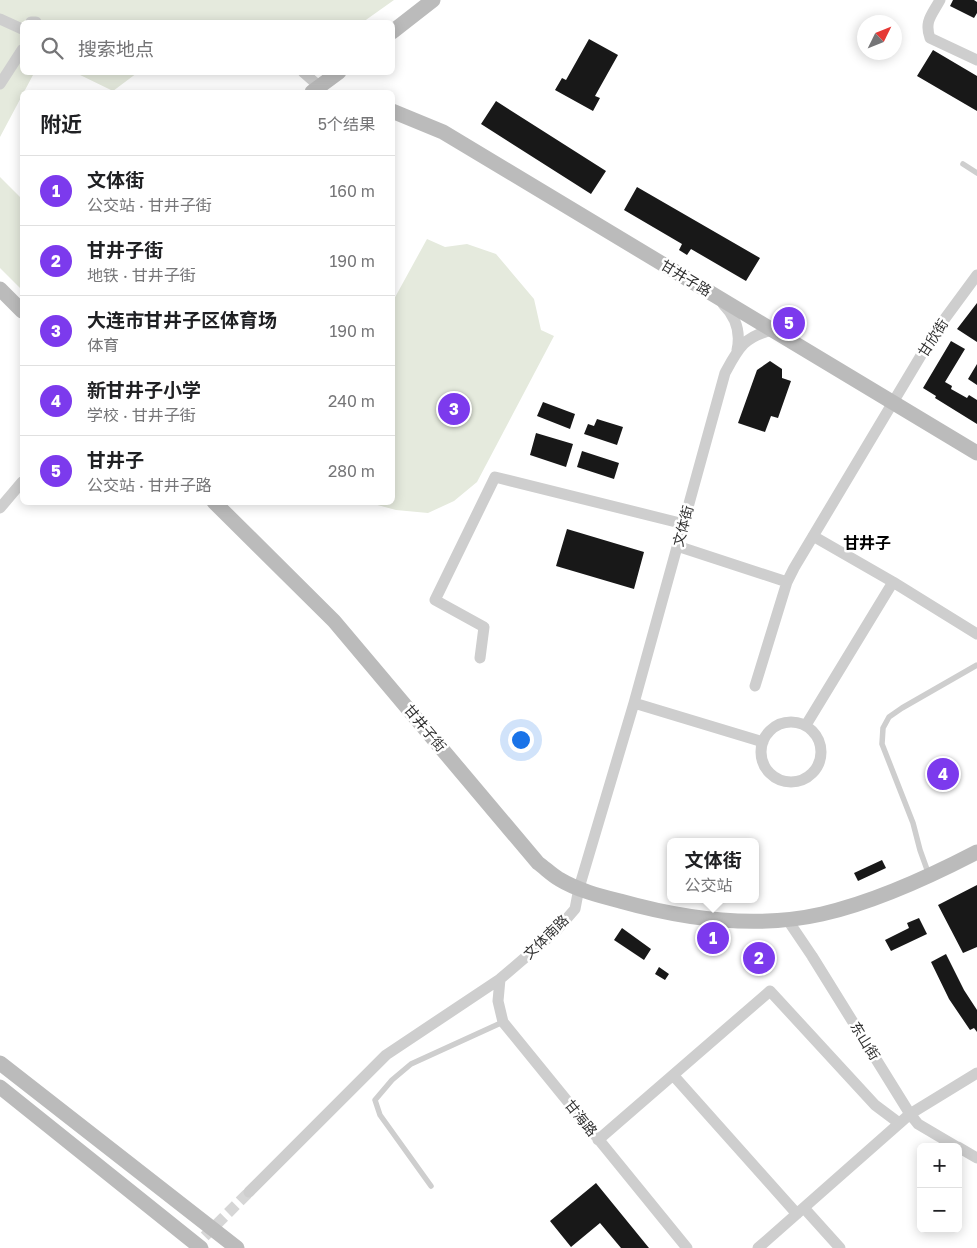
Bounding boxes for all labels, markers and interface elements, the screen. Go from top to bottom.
north arrow [857,15,902,60]
search box [20,20,395,75]
icon: search [38,34,66,62]
text: 搜索地点 [78,37,154,60]
text: 附近 [40,111,82,137]
text: 5个结果 [318,114,375,134]
text: 文体街 [87,168,144,191]
text: 1 [52,181,60,201]
text: 160 m [329,181,375,201]
text: 公交站 · 甘井子街 [87,195,212,215]
text: 甘井子街 [87,238,163,261]
text: 2 [51,251,61,271]
text: 190 m [329,251,375,271]
street label: 甘井子路 [658,256,715,299]
text: 地铁 · 甘井子街 [87,265,196,285]
pin: 5 [773,304,805,342]
text: 大连市甘井子区体育场 [87,308,277,331]
street label: 甘欣街 [914,315,951,360]
text: 3 [51,321,61,341]
text: 190 m [329,321,375,341]
text: 体育 [87,335,119,355]
text: 新甘井子小学 [87,378,201,401]
pin: 3 [438,390,470,428]
text: 4 [51,391,61,411]
text: 240 m [328,391,375,411]
text: 学校 · 甘井子街 [87,405,196,425]
text: 甘井子 [87,448,144,471]
text: 5 [51,461,61,481]
text: 280 m [328,461,375,481]
text: 公交站 · 甘井子路 [87,475,212,495]
street label: 文体街 [669,503,696,548]
district label: 甘井子 [843,533,891,553]
street label: 甘井子街 [401,701,450,755]
your location [508,727,534,753]
pin: 4 [927,755,959,793]
popup [667,838,759,903]
text: 文体街 [684,848,742,871]
text: 公交站 [684,875,733,895]
street label: 文体南路 [520,911,572,962]
pin: 1 [697,919,729,957]
pin: 2 [743,939,775,977]
street label: 东山街 [847,1018,884,1063]
street label: 甘海路 [562,1096,601,1139]
map controls [917,1143,962,1233]
button: + [917,1143,962,1188]
button: − [917,1188,962,1233]

